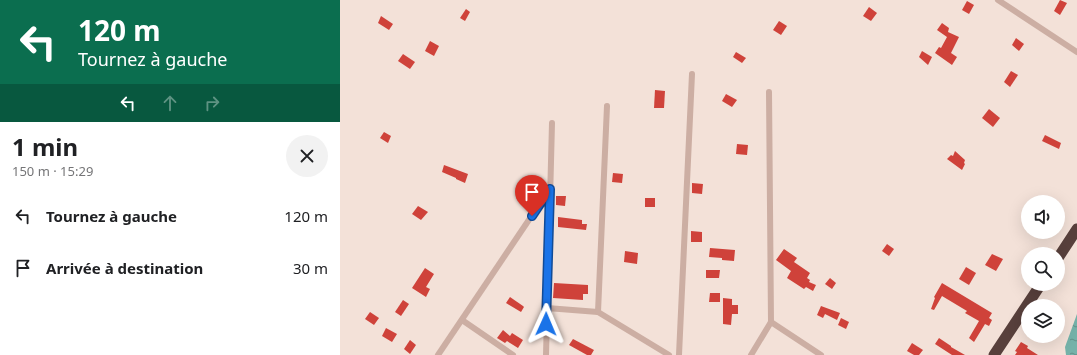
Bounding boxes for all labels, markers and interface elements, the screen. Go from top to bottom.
text: 120 m [78,11,161,49]
icon: left [12,16,64,68]
text: Tournez à gauche [78,47,227,71]
icon: left [117,92,139,114]
icon: ahead [159,92,181,114]
icon: right [201,92,223,114]
text: 1 min [12,130,78,163]
button: close [286,135,328,177]
text: 150 m · 15:29 [12,162,93,180]
pin [515,175,549,216]
icon: arrive [521,181,543,203]
map controls [1021,195,1065,343]
button: sound [1021,195,1065,239]
icon: left [12,205,34,227]
text: Tournez à gauche [46,206,177,226]
text: 120 m [284,206,328,226]
button: search [1021,247,1065,291]
icon: arrive [12,257,34,279]
text: Arrivée à destination [46,258,203,278]
text: 30 m [293,258,328,278]
button: layers [1021,299,1065,343]
position arrow [525,303,567,345]

